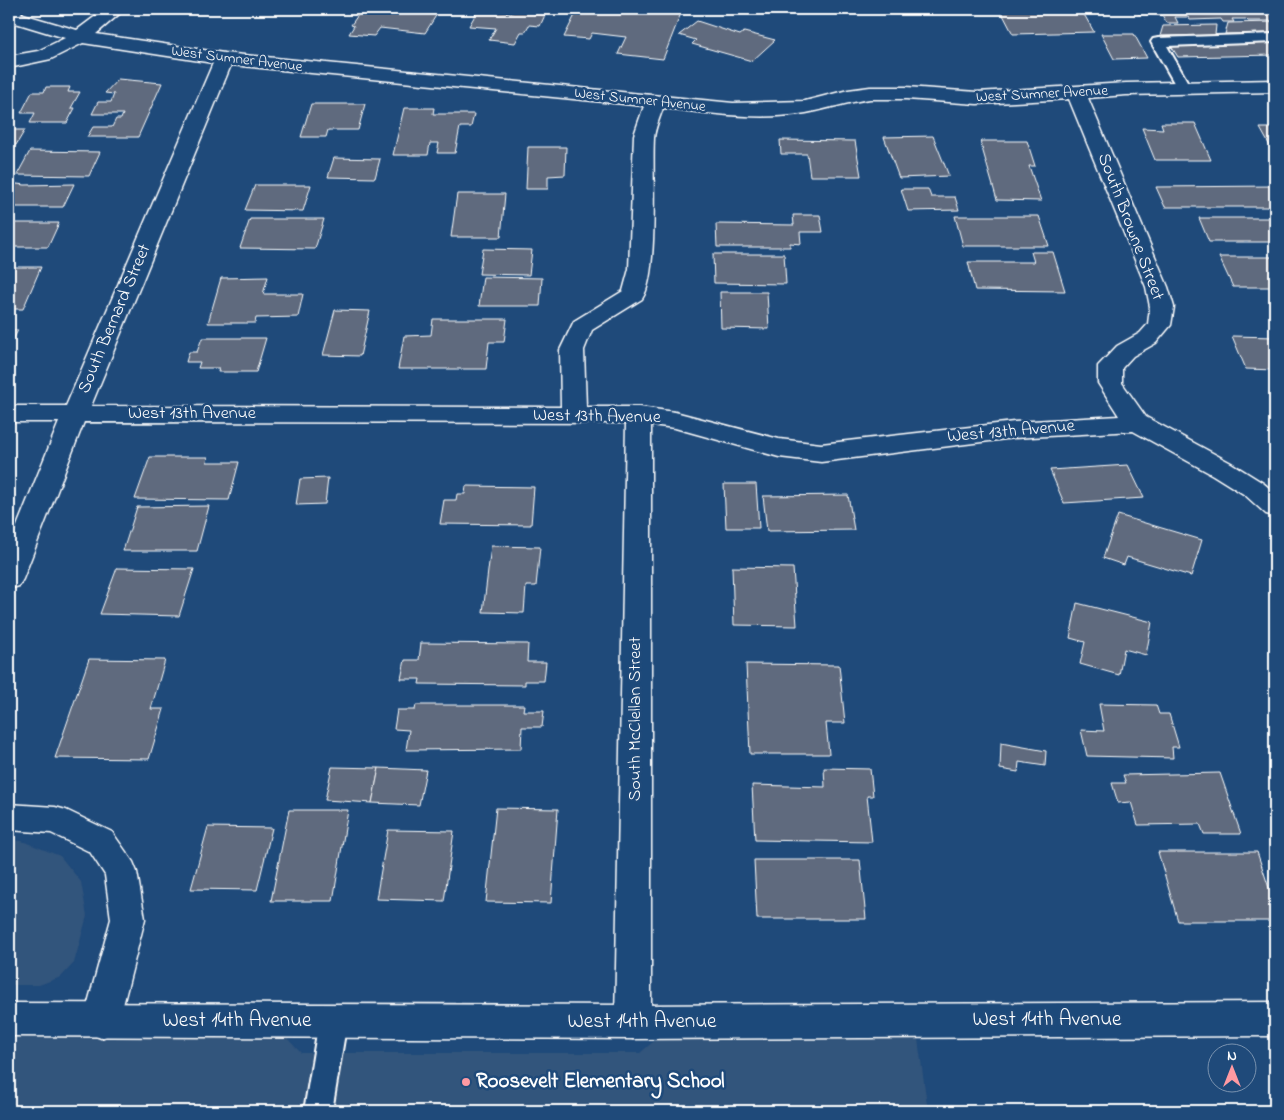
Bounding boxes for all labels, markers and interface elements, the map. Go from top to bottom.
street label: West Sumner Avenue [170,40,304,78]
street label: West Sumner Avenue [976,80,1109,108]
street label: West Sumner Avenue [573,82,707,118]
street label: South Browne Street [1090,150,1170,304]
street label: South Bernard Street [72,240,158,398]
street label: West 13th Avenue [128,401,257,427]
street label: West 13th Avenue [533,403,662,431]
street label: West 13th Avenue [946,413,1077,451]
street label: South McClellan Street [623,637,649,801]
street label: West 14th Avenue [972,1005,1122,1035]
street label: West 14th Avenue [162,1006,312,1036]
street label: West 14th Avenue [567,1007,717,1037]
north arrow [1206,1042,1256,1092]
text: N [1227,1046,1237,1067]
place label: Roosevelt Elementary School [476,1067,725,1099]
marker: Roosevelt Elementary School [460,1076,472,1088]

